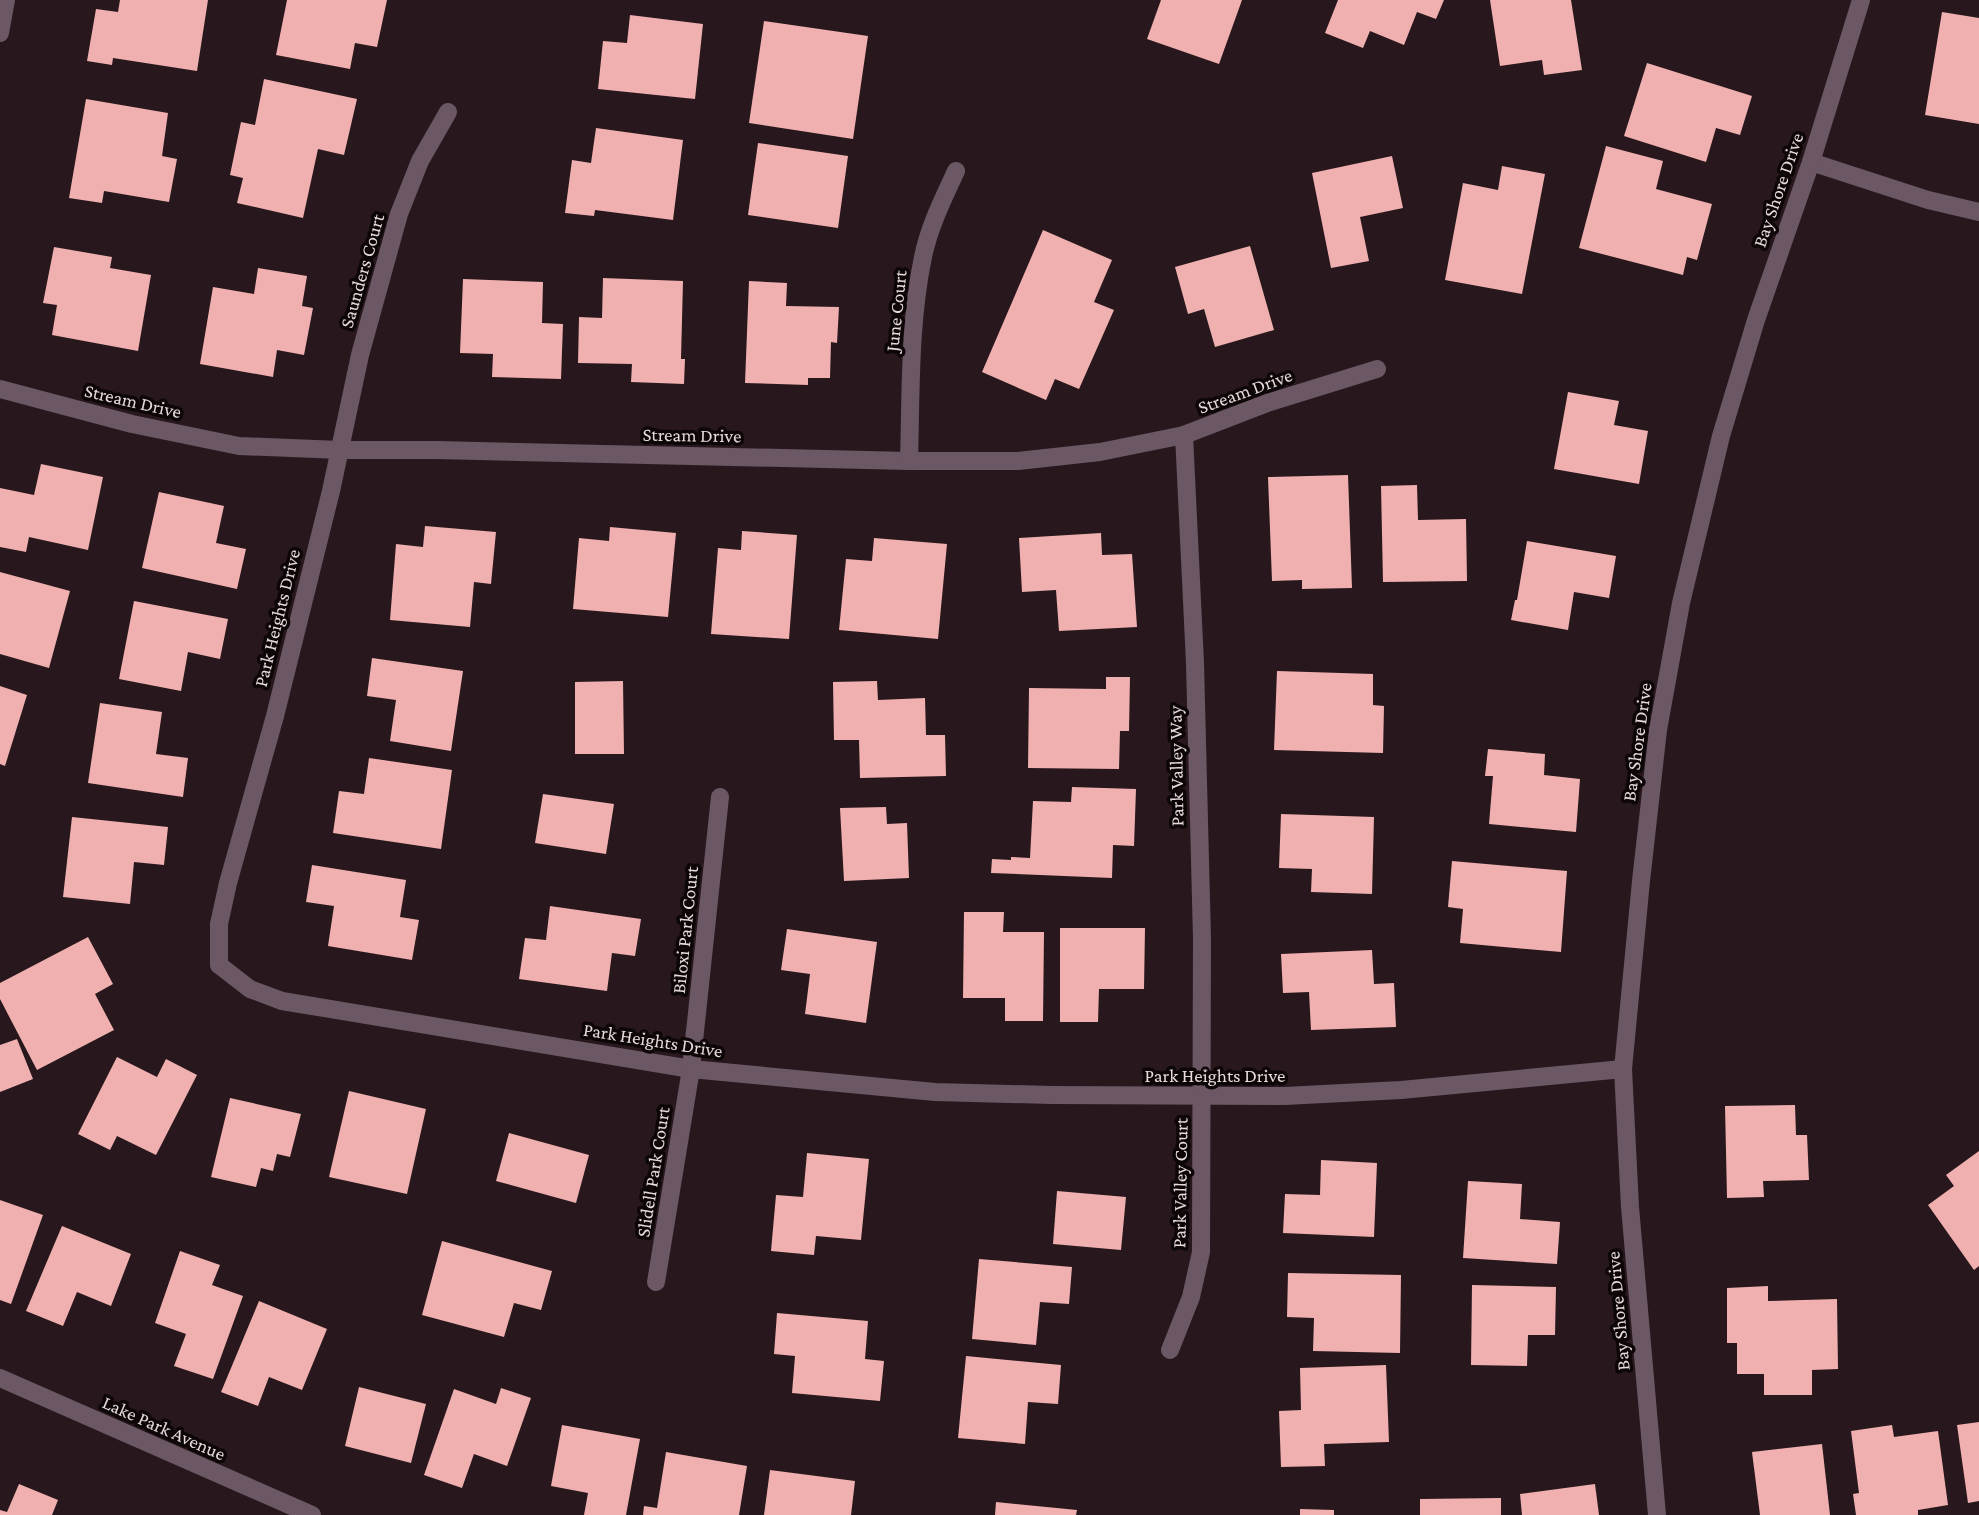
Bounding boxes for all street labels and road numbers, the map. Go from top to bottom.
street label: Bay Shore Drive [1749,130,1807,250]
street label: Saunders Court [336,211,388,330]
street label: June Court [881,269,911,355]
street label: Stream Drive [1195,364,1295,418]
street label: Stream Drive [82,380,184,422]
street label: Stream Drive [642,424,742,446]
street label: Park Heights Drive [250,547,304,689]
street label: Bay Shore Drive [1618,681,1656,803]
street label: Park Valley Way [1164,705,1188,827]
street label: Biloxi Park Court [668,865,702,995]
street label: Park Heights Drive [582,1019,724,1061]
street label: Park Heights Drive [1145,1065,1285,1086]
street label: Slidell Park Court [632,1105,674,1239]
street label: Park Valley Court [1168,1117,1192,1248]
street label: Bay Shore Drive [1602,1251,1634,1371]
street label: Lake Park Avenue [99,1391,229,1465]

